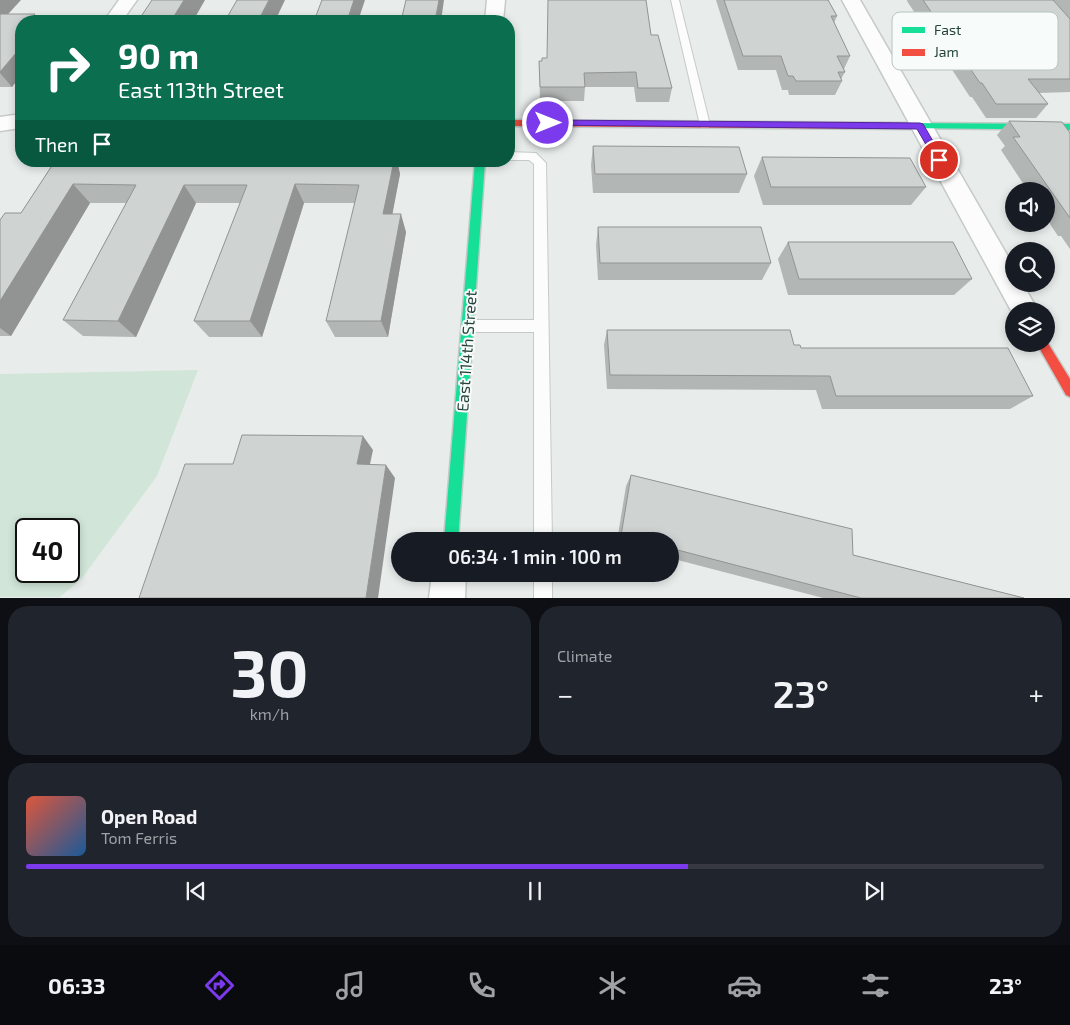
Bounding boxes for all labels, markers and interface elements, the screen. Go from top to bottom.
legend [892,12,1058,70]
text: Fast [934,21,961,38]
text: 90 m [118,34,199,76]
icon: right [35,35,100,100]
text: Jam [934,43,959,60]
text: East 113th Street [118,76,284,102]
position arrow [521,96,573,148]
icon: arrive [88,130,116,158]
text: Then [35,133,78,156]
pin [918,139,960,181]
icon: arrive [925,146,953,174]
map controls [1005,182,1055,352]
button: sound [1005,182,1055,232]
button: search [1005,242,1055,292]
street label: East 114th Street [452,290,480,412]
button: layers [1005,302,1055,352]
speed limit sign: 40 [15,518,80,583]
text: 06:34 · 1 min · 100 m [448,545,622,568]
text: 30 [231,632,308,710]
text: Climate [557,646,612,665]
text: 23° [773,670,829,716]
text: − [557,677,573,711]
text: + [1029,677,1044,711]
text: km/h [250,704,289,723]
text: Open Road [101,805,197,828]
text: Tom Ferris [101,828,177,847]
icon: previous [182,877,210,905]
icon: pause [521,877,549,905]
icon: next [860,877,888,905]
icon: directions [202,968,237,1003]
icon: music [333,968,368,1003]
icon: phone [464,968,499,1003]
icon: climate [595,968,630,1003]
icon: car [727,968,762,1003]
icon: filters [858,968,893,1003]
text: 06:33 [48,972,106,998]
text: 23° [989,972,1022,998]

